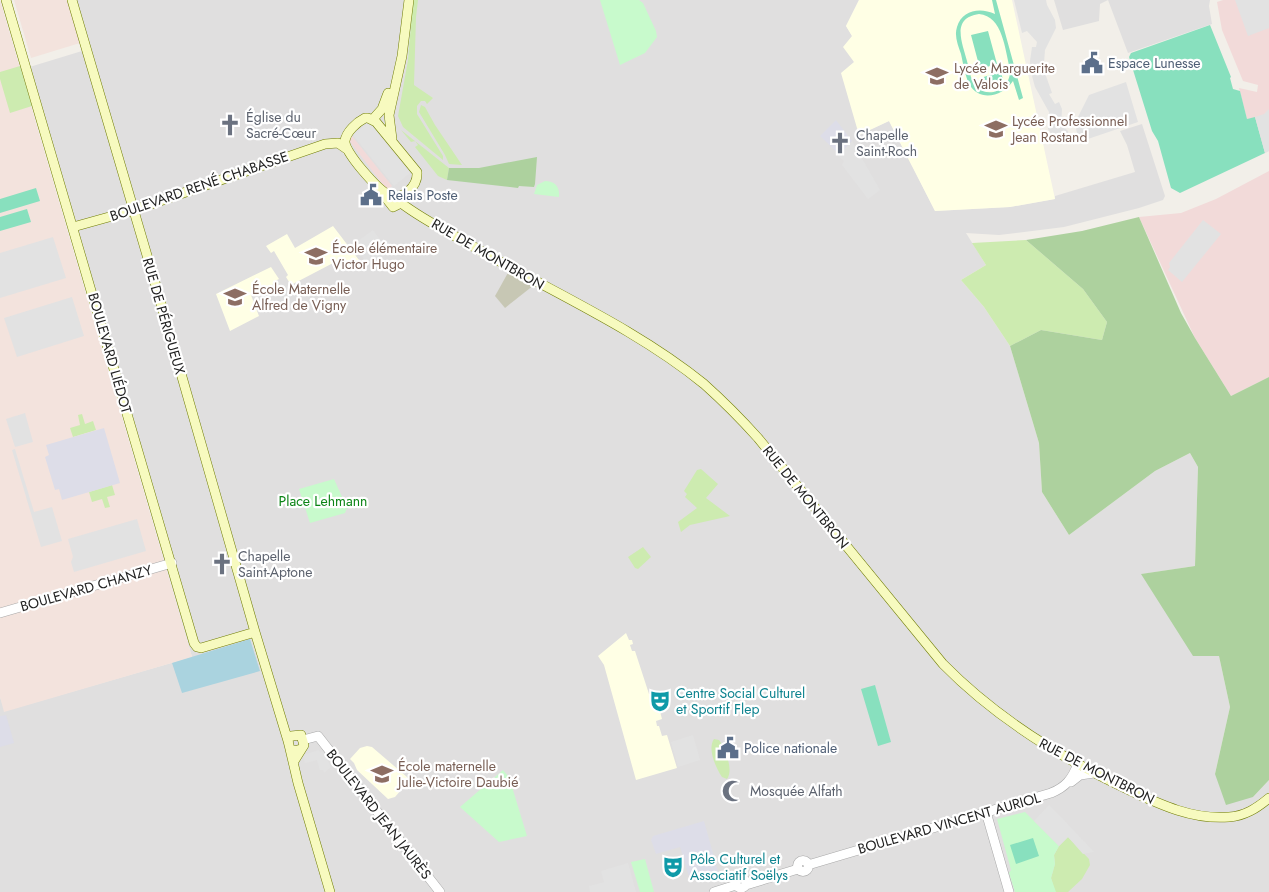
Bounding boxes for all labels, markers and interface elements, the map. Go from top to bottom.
public building icon: Espace Lunesse [1079,50,1105,76]
place label: Espace Lunesse [1108,53,1201,73]
place label: Lycée Marguerite de Valois [954,58,1055,94]
school or university icon: Lycée Marguerite de Valois [924,63,950,89]
place label: Église du Sacré-Cœur [246,107,316,143]
place label: Lycée Professionnel Jean Rostand [1010,111,1127,147]
church icon: Église du Sacré-Cœur [217,112,243,138]
school or university icon: Lycée Professionnel Jean Rostand [983,116,1009,142]
place label: Chapelle Saint-Roch [856,125,917,161]
church icon: Chapelle Saint-Roch [827,130,853,156]
street label: BOULEVARD RENÉ CHABASSE [107,146,291,226]
public building icon: Relais Poste [358,182,384,208]
place label: Relais Poste [388,185,458,205]
street label: RUE DE MONTBRON [428,214,548,294]
place label: École élémentaire Victor Hugo [332,238,437,274]
school or university icon: École élémentaire Victor Hugo [303,243,329,269]
street label: RUE DE PÉRIGUEUX [138,255,190,377]
place label: École Maternelle Alfred de Vigny [252,279,350,315]
school or university icon: École Maternelle Alfred de Vigny [222,284,248,310]
street label: BOULEVARD LIÉDOT [83,290,137,416]
street label: RUE DE MONTBRON [758,441,854,553]
park label: Place Lehmann [279,491,367,511]
place label: Chapelle Saint-Aptone [238,546,312,582]
church icon: Chapelle Saint-Aptone [209,551,235,577]
street label: BOULEVARD CHANZY [18,560,154,616]
place label: Centre Social Culturel et Sportif Flep [676,683,805,719]
theatre icon: Centre Social Culturel et Sportif Flep [647,688,673,714]
street label: RUE DE MONTBRON [1036,733,1158,809]
public building icon: Police nationale [715,735,741,761]
place label: Police nationale [744,738,837,758]
street label: BOULEVARD JEAN JAURÈS [322,745,436,884]
place label: École maternelle Julie-Victoire Daubié [396,756,518,792]
school or university icon: École maternelle Julie-Victoire Daubié [369,761,395,787]
mosque icon: Mosquée Alfath [720,778,746,804]
place label: Mosquée Alfath [750,781,842,801]
street label: BOULEVARD VINCENT AURIOL [855,787,1043,859]
place label: Pôle Culturel et Associatif Soëlys [690,849,788,885]
theatre icon: Pôle Culturel et Associatif Soëlys [660,854,686,880]

